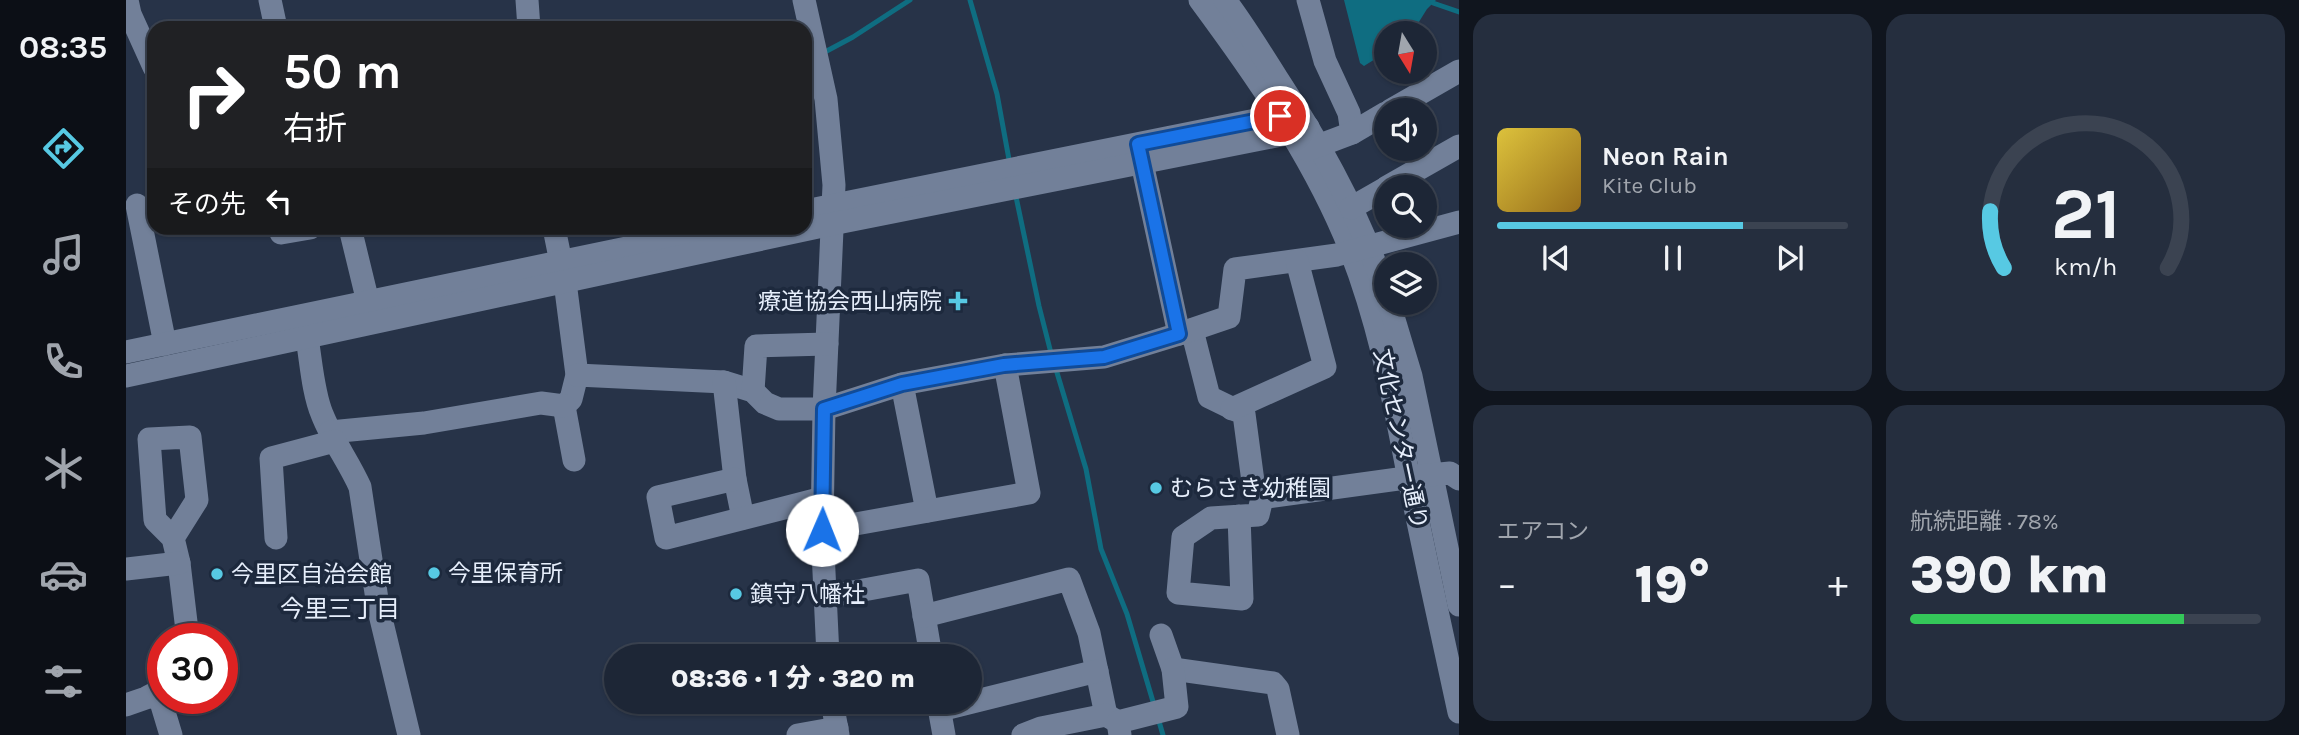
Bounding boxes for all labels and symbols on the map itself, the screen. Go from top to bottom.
north arrow [1374,21,1437,84]
pin [1250,86,1310,146]
place label: 療道協会西山病院 [758,288,942,315]
marker: 療道協会西山病院 [948,291,968,311]
street label: 文化センター通り [1368,346,1433,532]
place label: むらさき幼稚園 [1170,475,1331,502]
marker: むらさき幼稚園 [1148,480,1164,496]
position arrow [785,493,859,567]
place label: 今里保育所 [448,560,563,587]
place label: 今里区自治会館 [231,561,392,588]
marker: 今里保育所 [426,565,442,581]
marker: 今里区自治会館 [209,566,225,582]
place label: 鎮守八幡社 [750,581,865,608]
marker: 鎮守八幡社 [728,586,744,602]
district label: 今里三丁目 [280,595,400,623]
speed limit sign: 30 [147,623,238,714]

